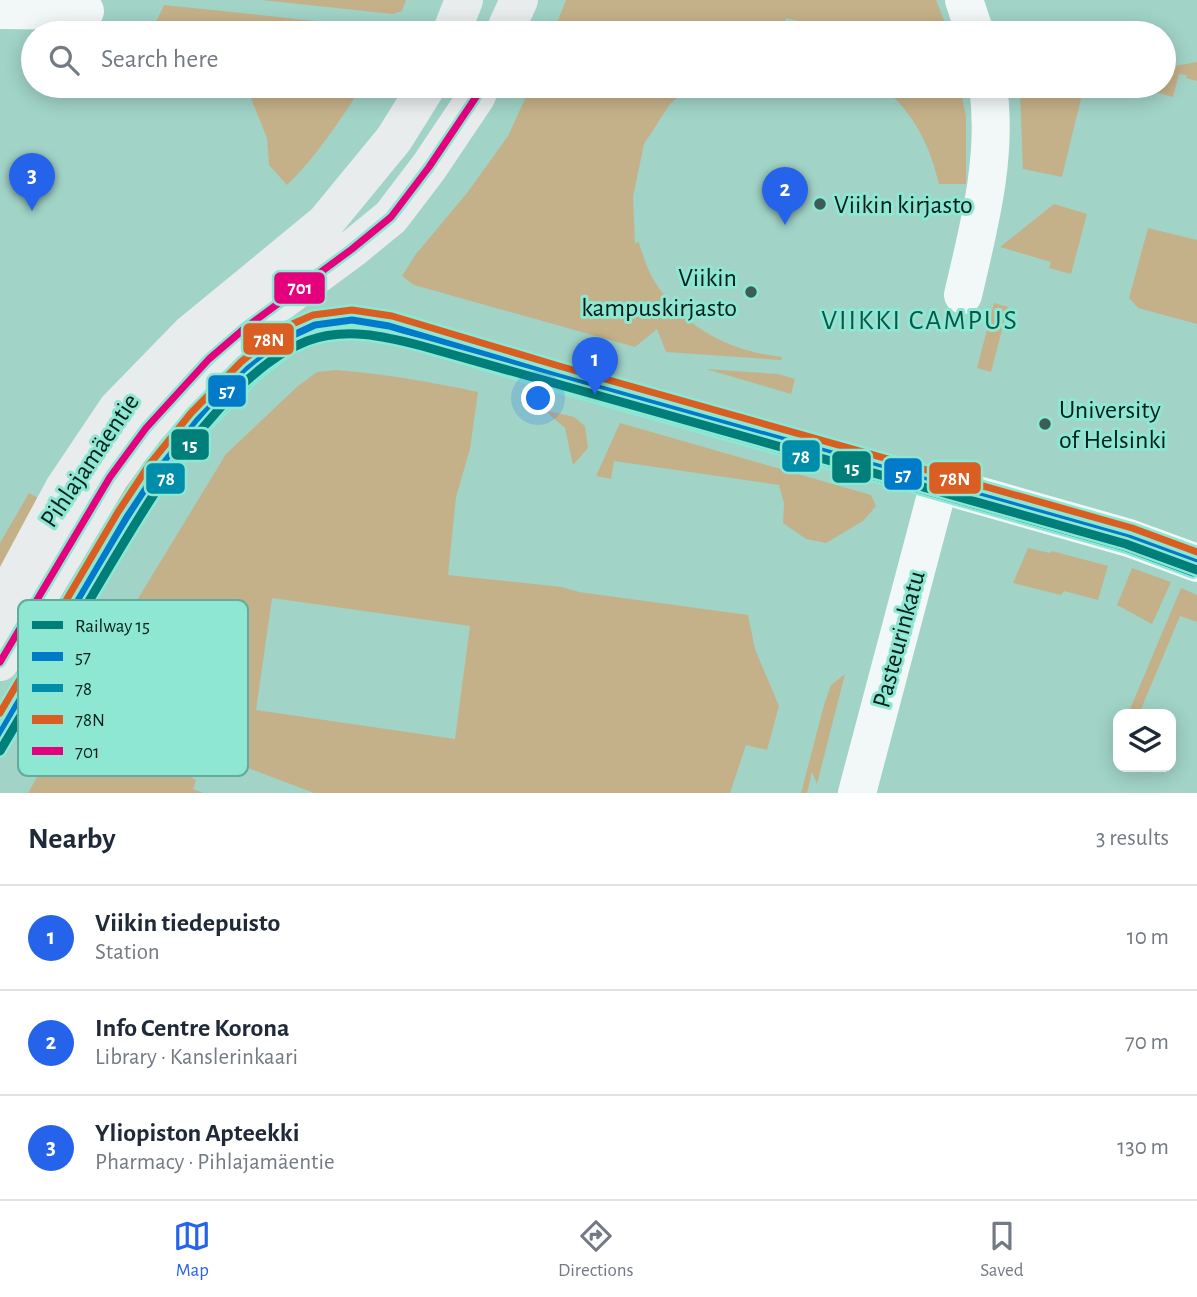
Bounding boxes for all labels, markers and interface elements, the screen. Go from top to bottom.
search box [21,21,1176,98]
icon: search [45,41,83,79]
text: Search here [101,46,219,72]
pin: 3 [9,153,55,211]
pin: 2 [762,167,808,225]
place label: Viikin kirjasto [834,192,973,218]
marker: Viikin kirjasto [812,196,828,212]
place label: Viikin kampuskirjasto [581,265,737,321]
line badge: 701 [273,271,326,305]
text: 701 [288,279,312,298]
marker: Viikin kampuskirjasto [743,284,759,300]
district label: VIIKKI CAMPUS [821,307,1019,335]
line badge: 78N [242,322,295,356]
text: 78N [254,331,284,350]
pin: 1 [572,337,618,395]
line badge: 57 [207,374,247,408]
your location [521,381,555,415]
text: 57 [219,382,235,401]
street label: Pihlajamäentie [36,389,144,532]
place label: University of Helsinki [1059,397,1167,453]
marker: University of Helsinki [1037,416,1053,432]
line badge: 15 [170,428,210,461]
text: 15 [182,436,198,455]
line badge: 78 [781,439,821,473]
text: 78 [792,448,810,467]
line badge: 15 [831,450,872,484]
line badge: 57 [883,457,923,491]
text: 15 [844,459,860,478]
line badge: 78N [928,461,982,495]
line badge: 78 [145,462,186,495]
text: 57 [895,466,911,485]
text: 78 [157,470,175,489]
text: 78N [940,470,970,489]
street label: Pasteurinkatu [868,568,930,710]
legend [18,600,248,776]
text: Railway 15 [75,617,150,636]
text: 57 [75,648,91,667]
text: 78 [75,680,92,699]
map controls [1113,709,1176,772]
button: layers [1113,709,1176,772]
text: 78N [75,711,105,730]
text: 701 [75,743,100,762]
text: Nearby [28,824,116,854]
text: 3 results [1096,827,1169,850]
text: Viikin tiedepuisto [95,910,280,936]
text: 1 [47,926,55,949]
text: 10 m [1127,926,1169,949]
text: Station [95,941,160,964]
text: Info Centre Korona [95,1015,289,1041]
text: 2 [46,1031,56,1054]
text: 70 m [1125,1031,1169,1054]
text: Library · Kanslerinkaari [95,1046,298,1069]
text: Yliopiston Apteekki [95,1120,299,1146]
text: 3 [46,1136,56,1159]
text: 130 m [1117,1136,1169,1159]
text: Pharmacy · Pihlajamäentie [95,1151,335,1174]
tab: Map [173,1217,211,1282]
tab: Directions [558,1217,634,1282]
tab: Saved [980,1217,1024,1282]

